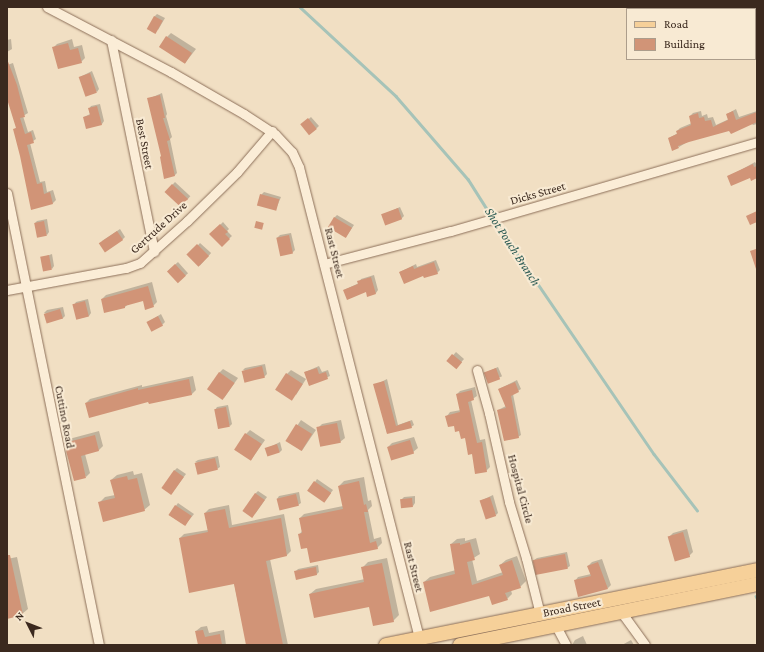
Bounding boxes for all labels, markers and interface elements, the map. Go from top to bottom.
legend [626,8,756,60]
text: Road [664,17,688,31]
text: Building [664,37,705,51]
street label: Best Street [132,118,156,170]
street label: Dicks Street [509,179,567,209]
street label: Gertrude Drive [128,199,190,257]
water label: Shot Pouch Branch [481,205,543,289]
street label: Rast Street [321,226,347,280]
street label: Cuttino Road [51,384,77,450]
street label: Hospital Circle [504,453,536,525]
street label: Rast Street [400,540,426,594]
street label: Broad Street [542,595,602,621]
north arrow [8,604,48,644]
text: N [12,609,26,623]

